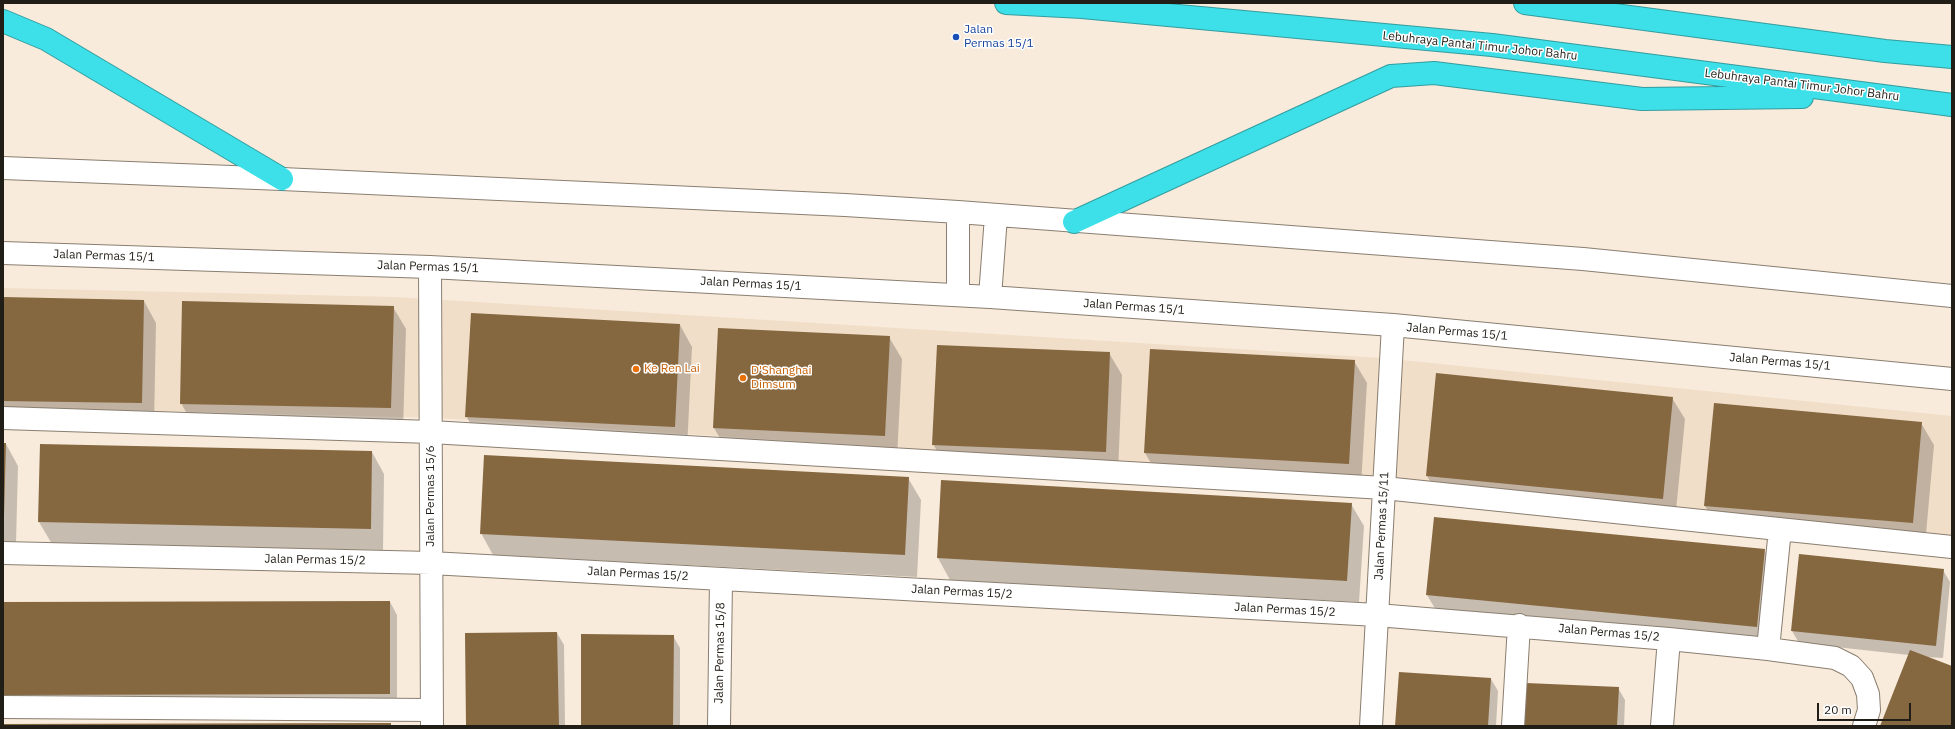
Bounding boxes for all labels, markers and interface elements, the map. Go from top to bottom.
place label: Jalan Permas 15/1 [964,23,1034,51]
street label: Lebuhraya Pantai Timur Johor Bahru [1382,29,1578,63]
marker: Jalan Permas 15/1 [951,32,961,42]
street label: Lebuhraya Pantai Timur Johor Bahru [1704,66,1900,104]
street label: Jalan Permas 15/1 [53,247,155,265]
street label: Jalan Permas 15/1 [377,258,479,276]
street label: Jalan Permas 15/1 [700,274,802,294]
street label: Jalan Permas 15/1 [1083,296,1185,318]
street label: Jalan Permas 15/1 [1406,320,1508,344]
street label: Jalan Permas 15/1 [1729,350,1831,374]
place label: Ke Ren Lai [644,362,700,376]
marker: Ke Ren Lai [631,364,641,374]
place label: D'Shanghai Dimsum [751,364,811,392]
marker: D'Shanghai Dimsum [738,373,748,383]
street label: Jalan Permas 15/6 [424,445,438,547]
street label: Jalan Permas 15/11 [1372,471,1392,581]
street label: Jalan Permas 15/2 [264,552,366,568]
street label: Jalan Permas 15/2 [587,564,689,584]
street label: Jalan Permas 15/2 [911,582,1013,602]
street label: Jalan Permas 15/2 [1234,600,1336,620]
street label: Jalan Permas 15/8 [712,602,728,704]
street label: Jalan Permas 15/2 [1558,621,1660,645]
scale bar [1819,695,1913,721]
text: 20 m [1824,702,1852,717]

